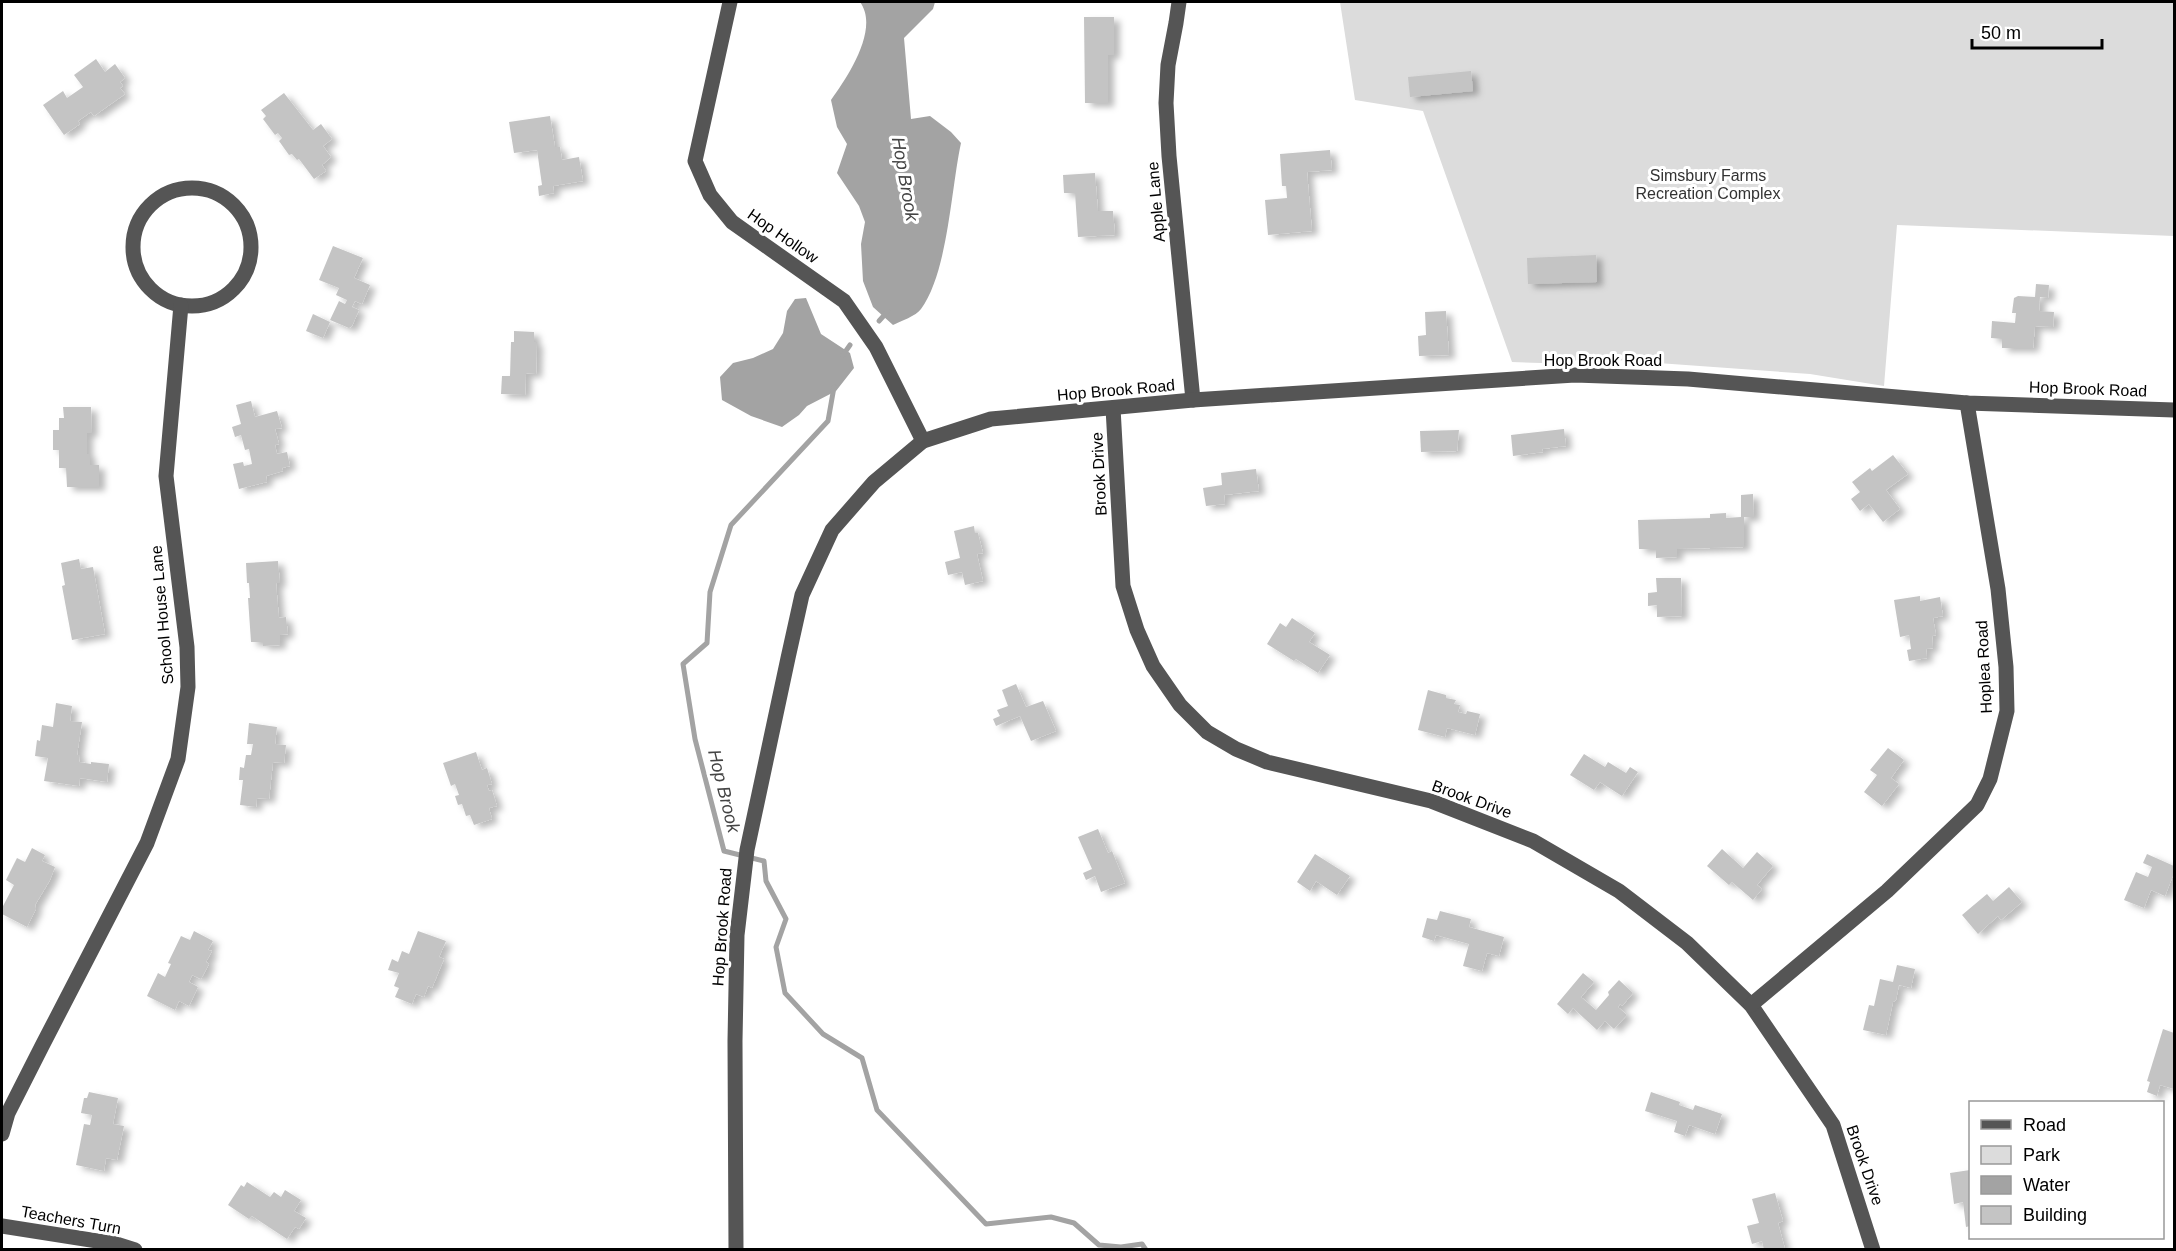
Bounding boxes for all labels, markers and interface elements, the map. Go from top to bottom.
scale bar [1972,12,2102,50]
text: 50 m [1981,23,2021,43]
water label: Hop Brook [888,135,922,224]
street label: Apple Lane [1144,161,1168,243]
park label: Simsbury Farms Recreation Complex [1636,167,1780,202]
street label: Hop Hollow [745,206,822,267]
street label: Hop Brook Road [1544,352,1662,369]
street label: Hop Brook Road [1056,376,1176,404]
street label: Hop Brook Road [2029,378,2147,400]
street label: Brook Drive [1088,432,1110,516]
street label: School House Lane [147,545,177,685]
street label: Hoplea Road [1973,620,1995,714]
water label: Hop Brook [704,747,744,836]
street label: Brook Drive [1430,777,1514,821]
street label: Hop Brook Road [709,867,735,987]
legend [1969,1101,2164,1239]
text: Road [2023,1115,2066,1135]
street label: Brook Drive [1843,1123,1887,1207]
text: Park [2023,1145,2061,1165]
text: Water [2023,1175,2070,1195]
street label: Teachers Turn [20,1203,122,1237]
text: Building [2023,1205,2087,1225]

